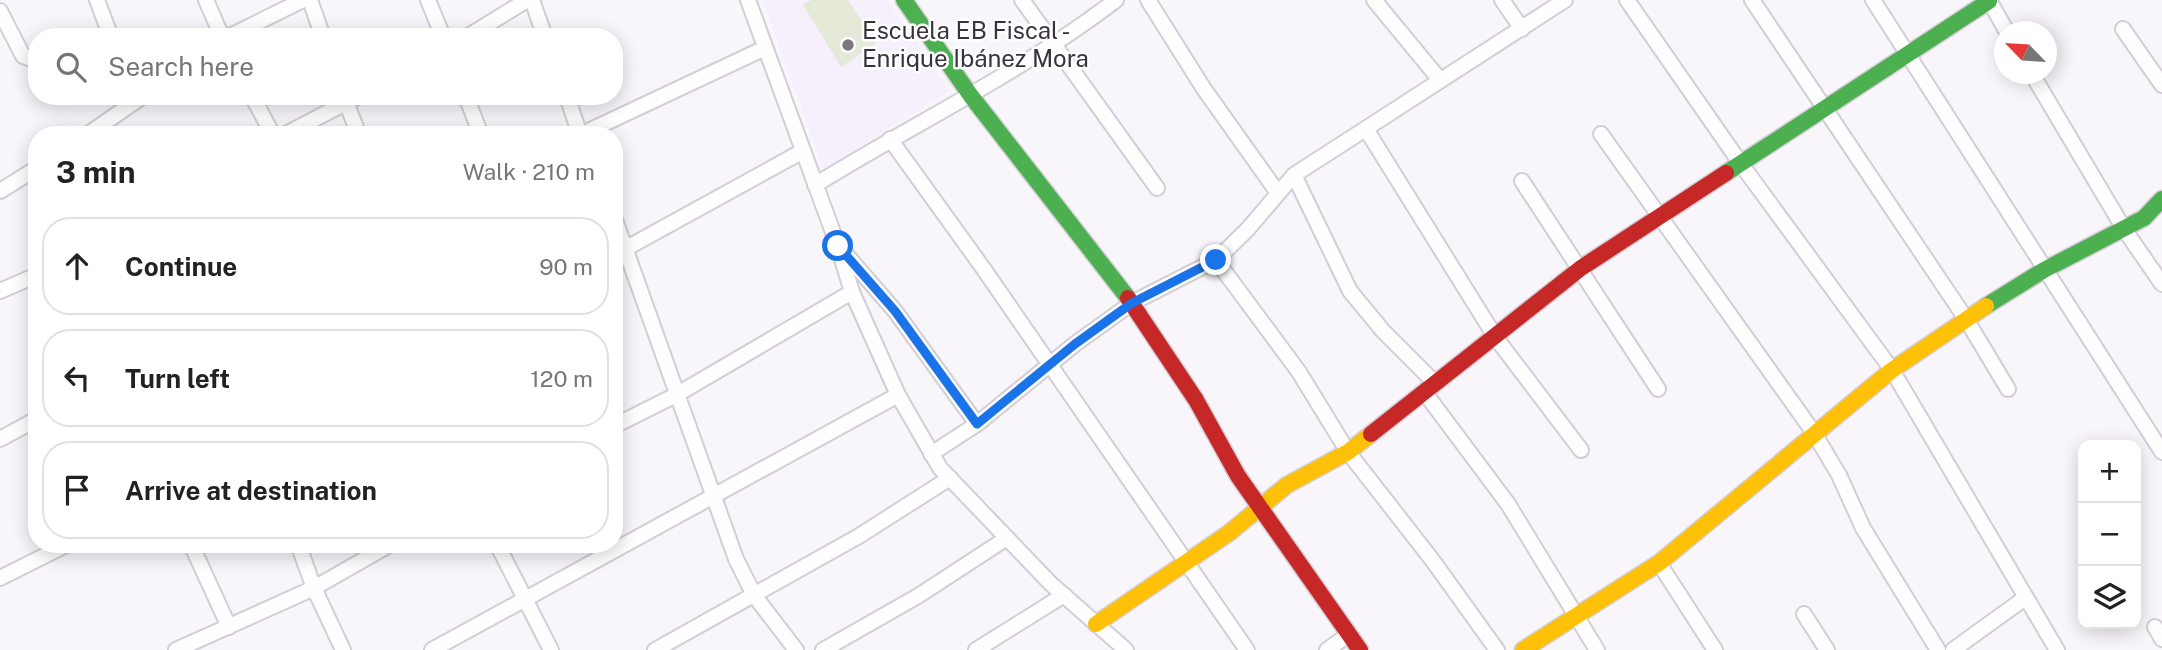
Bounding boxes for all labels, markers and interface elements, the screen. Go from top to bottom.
place label: Escuela EB Fiscal - Enrique Ibánez Mora [862,16,1089,72]
north arrow [1994,21,2057,84]
search box [28,28,623,105]
marker: Escuela EB Fiscal - Enrique Ibánez Mora [840,37,856,53]
icon: search [52,48,90,86]
text: Search here [108,51,254,82]
text: 3 min [56,154,135,190]
text: Walk · 210 m [463,158,595,185]
route start [822,230,853,261]
route end [1200,244,1231,275]
icon: ahead [58,247,96,285]
text: Continue [125,251,237,282]
text: 90 m [539,253,593,280]
icon: left [58,359,96,397]
text: Turn left [125,363,230,394]
text: 120 m [530,365,593,392]
map controls [2078,440,2141,629]
button: + [2078,440,2141,503]
icon: arrive [58,471,96,509]
text: Arrive at destination [125,475,377,506]
button: − [2078,503,2141,566]
button: layers [2078,566,2141,629]

